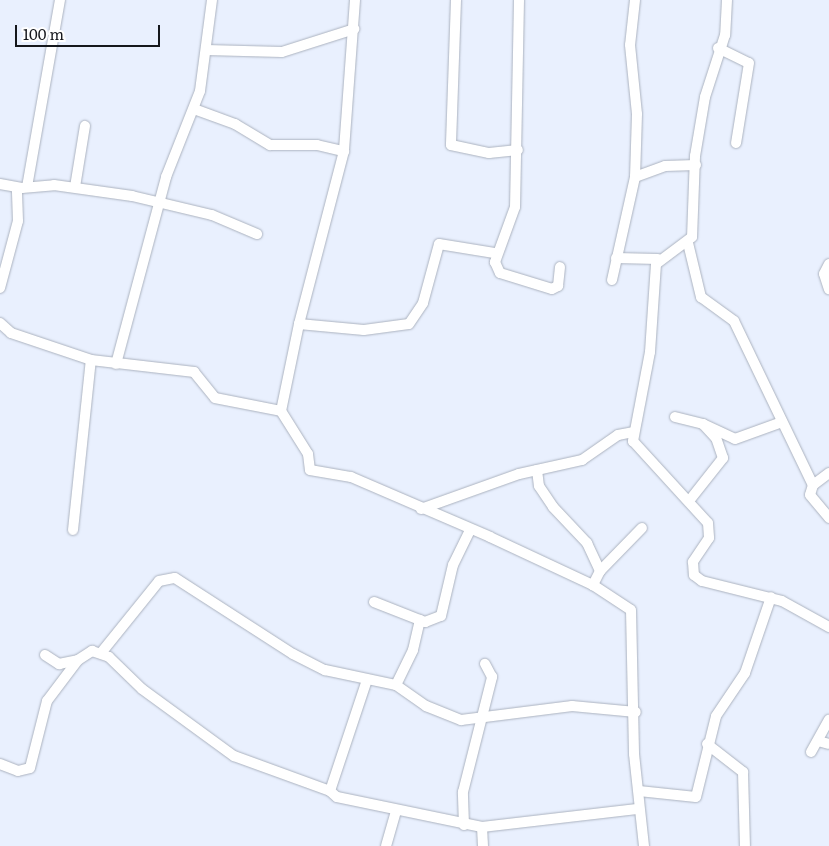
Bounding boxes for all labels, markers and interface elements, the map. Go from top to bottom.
scale bar [18,15,162,47]
text: 100 m [23,22,64,45]

